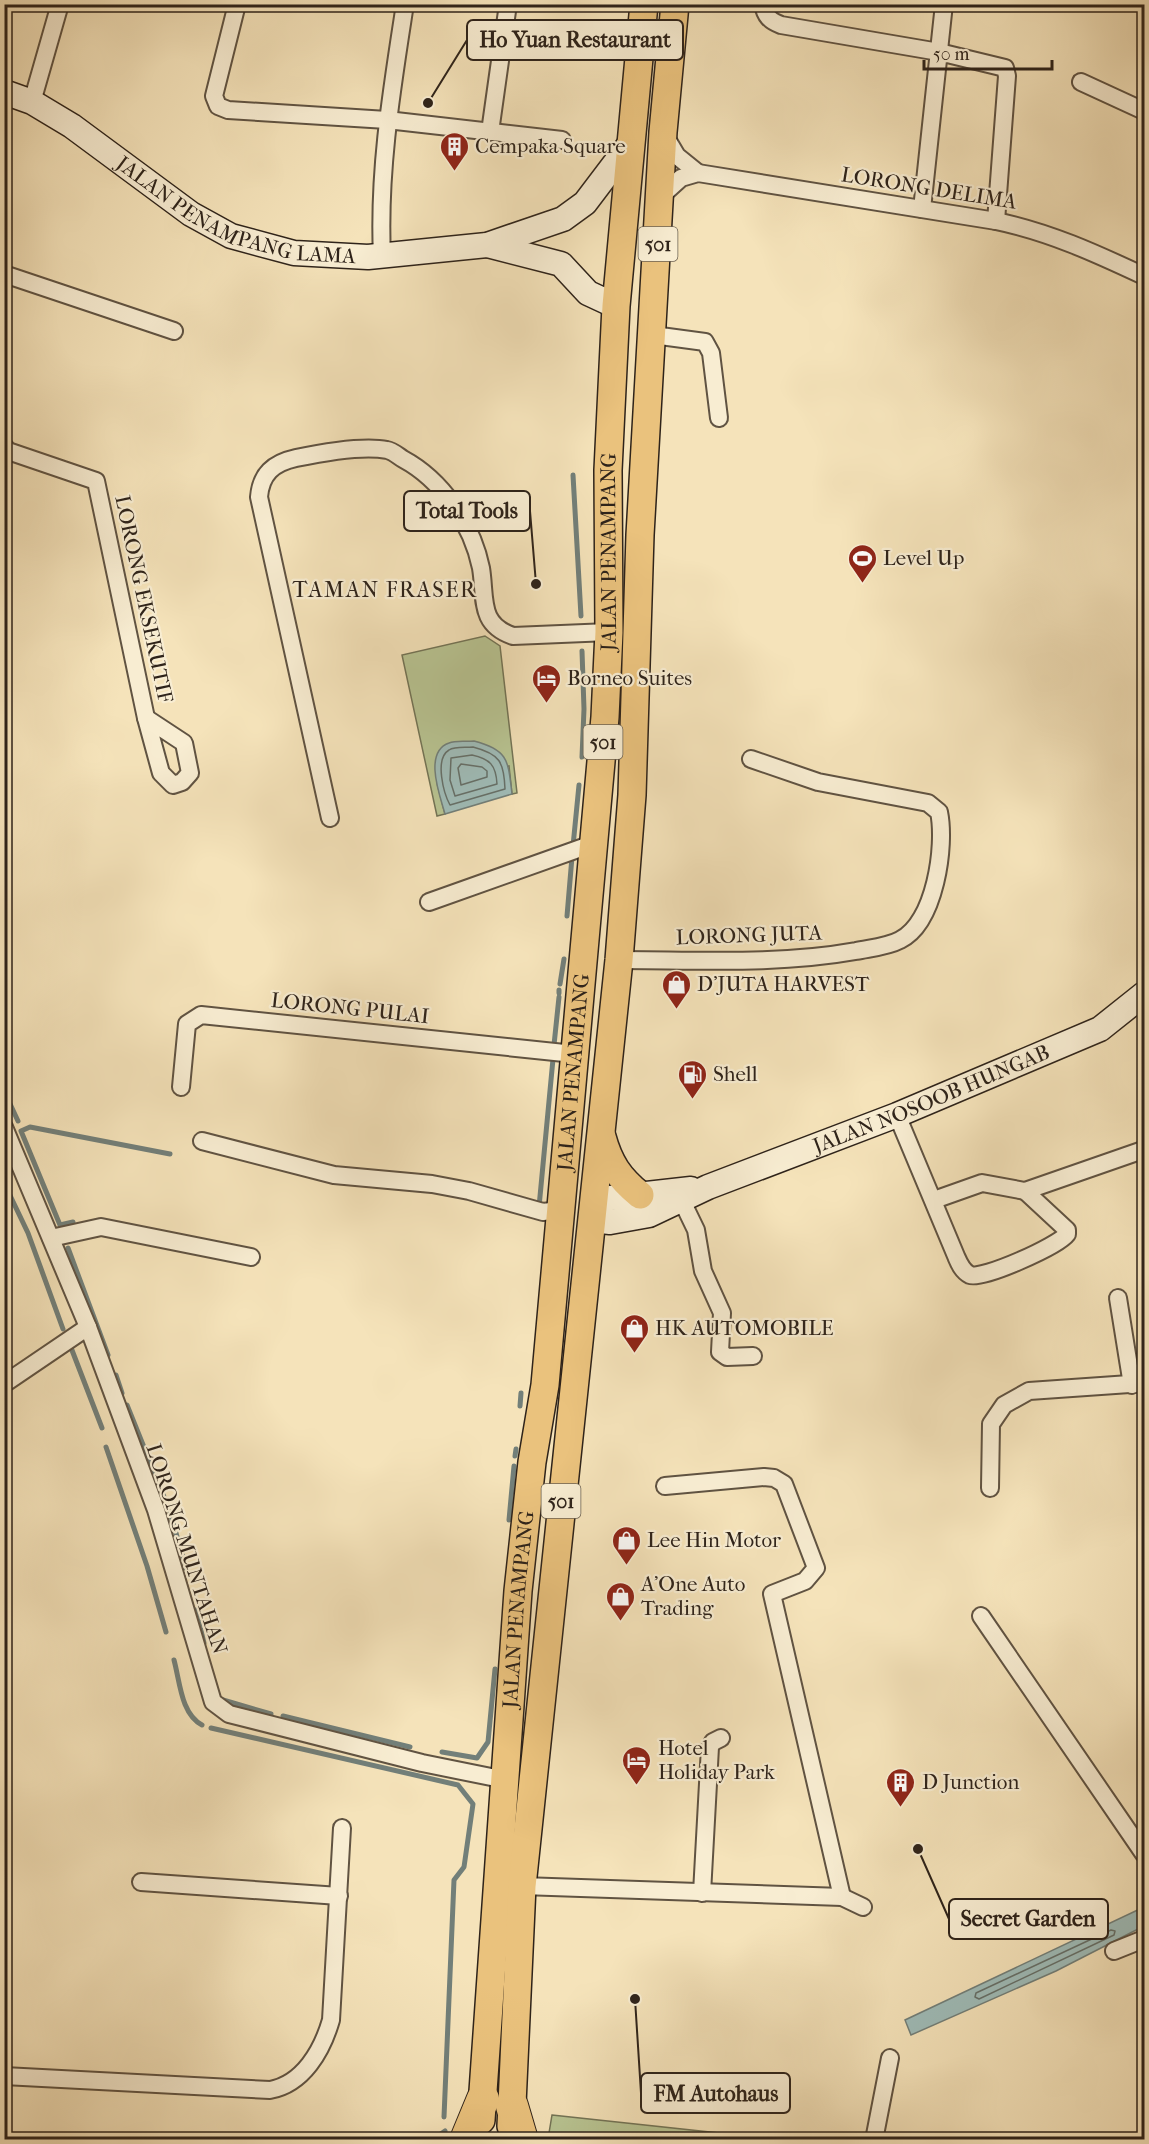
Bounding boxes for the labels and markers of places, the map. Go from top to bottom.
callout: Ho Yuan Restaurant [467,20,683,60]
building icon: Cempaka Square [438,130,470,172]
place label: Cempaka Square [475,134,626,158]
callout: Total Tools [404,491,530,531]
sports icon: Level Up [846,542,878,584]
place label: Level Up [883,546,964,570]
hotel icon: Borneo Suites [530,662,562,704]
place label: Borneo Suites [567,666,692,690]
shop icon: D'JUTA HARVEST [660,968,692,1010]
place label: D'JUTA HARVEST [697,972,870,996]
fuel station icon: Shell [676,1058,708,1100]
place label: Shell [713,1062,758,1086]
shop icon: HK AUTOMOBILE [618,1312,650,1354]
place label: HK AUTOMOBILE [655,1316,834,1340]
shop icon: Lee Hin Motor [610,1524,642,1566]
place label: Lee Hin Motor [647,1528,781,1552]
place label: A'One Auto Trading [640,1572,745,1620]
shop icon: A'One Auto Trading [604,1580,636,1622]
place label: Hotel Holiday Park [658,1736,775,1784]
hotel icon: Hotel Holiday Park [621,1744,653,1786]
building icon: D Junction [885,1766,917,1808]
place label: D Junction [922,1770,1020,1794]
callout: Secret Garden [949,1899,1108,1939]
callout: FM Autohaus [641,2073,790,2113]

